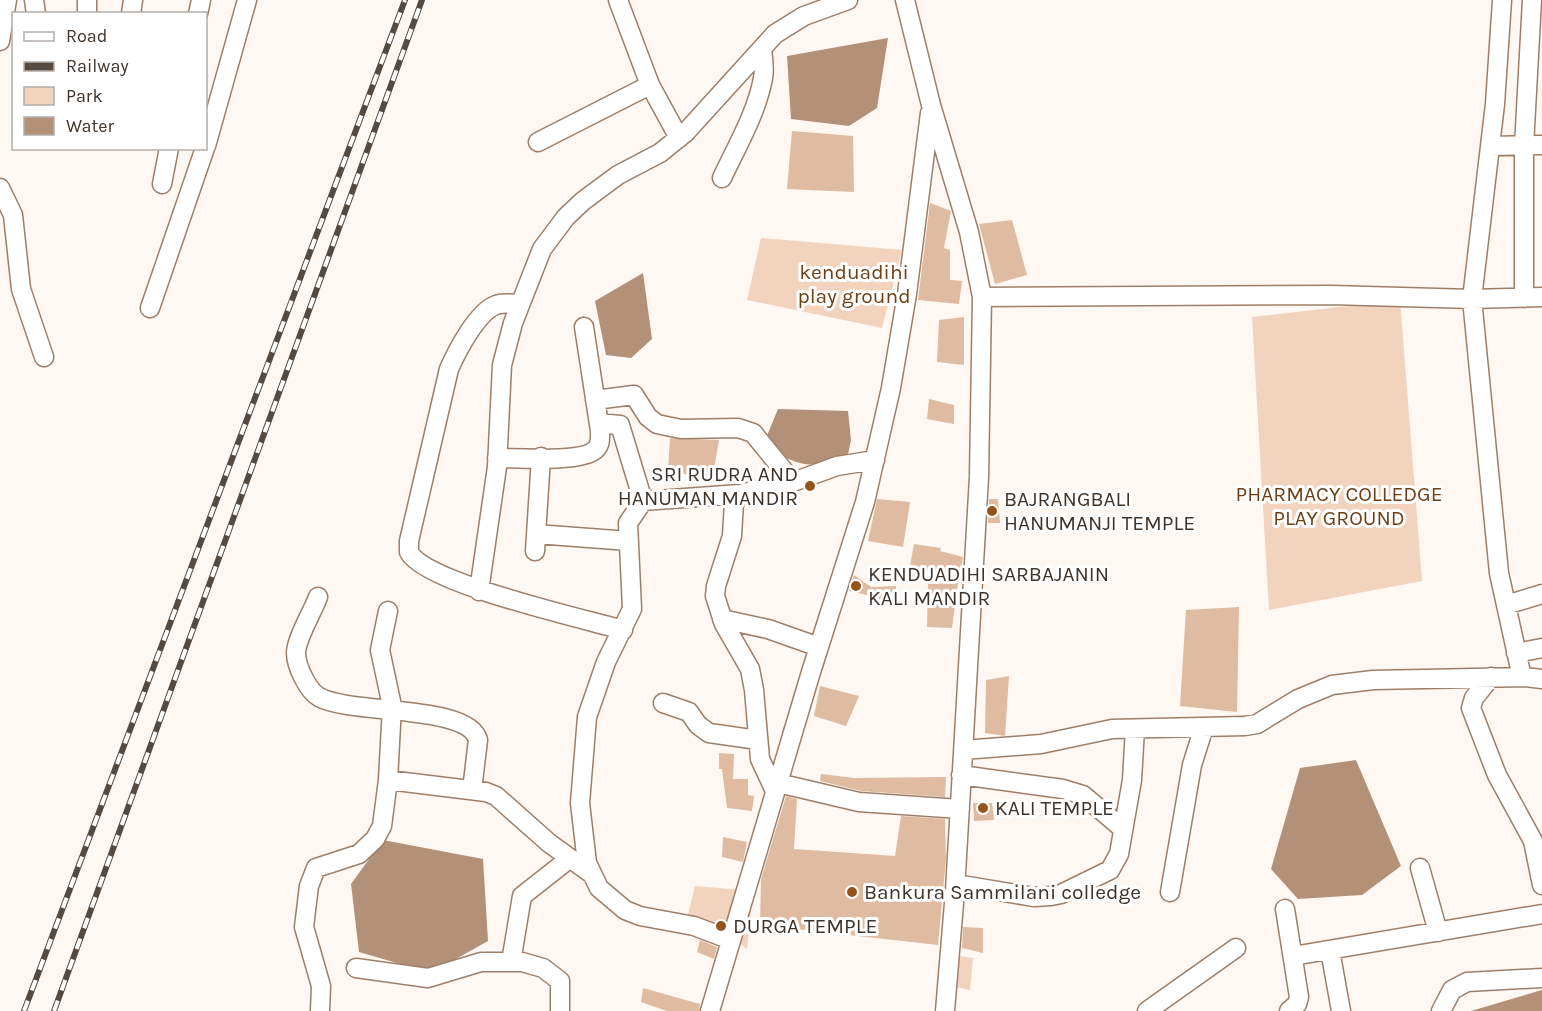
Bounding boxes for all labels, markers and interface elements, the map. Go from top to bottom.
legend [12,12,207,150]
text: Road [66,25,107,47]
text: Railway [66,55,129,77]
text: Park [66,85,103,107]
text: Water [66,115,114,137]
park label: kenduadihi play ground [797,260,911,308]
place label: SRI RUDRA AND HANUMAN MANDIR [618,462,798,510]
marker: SRI RUDRA AND HANUMAN MANDIR [803,479,817,493]
park label: PHARMACY COLLEDGE PLAY GROUND [1236,482,1442,530]
place label: BAJRANGBALI HANUMANJI TEMPLE [1004,487,1195,535]
marker: BAJRANGBALI HANUMANJI TEMPLE [985,504,999,518]
place label: KENDUADIHI SARBAJANIN KALI MANDIR [868,562,1109,610]
marker: KENDUADIHI SARBAJANIN KALI MANDIR [849,579,863,593]
place label: KALI TEMPLE [995,796,1114,820]
marker: KALI TEMPLE [976,801,990,815]
place label: Bankura Sammilani colledge [864,880,1141,904]
marker: Bankura Sammilani colledge [845,885,859,899]
place label: DURGA TEMPLE [733,914,877,938]
marker: DURGA TEMPLE [714,919,728,933]

